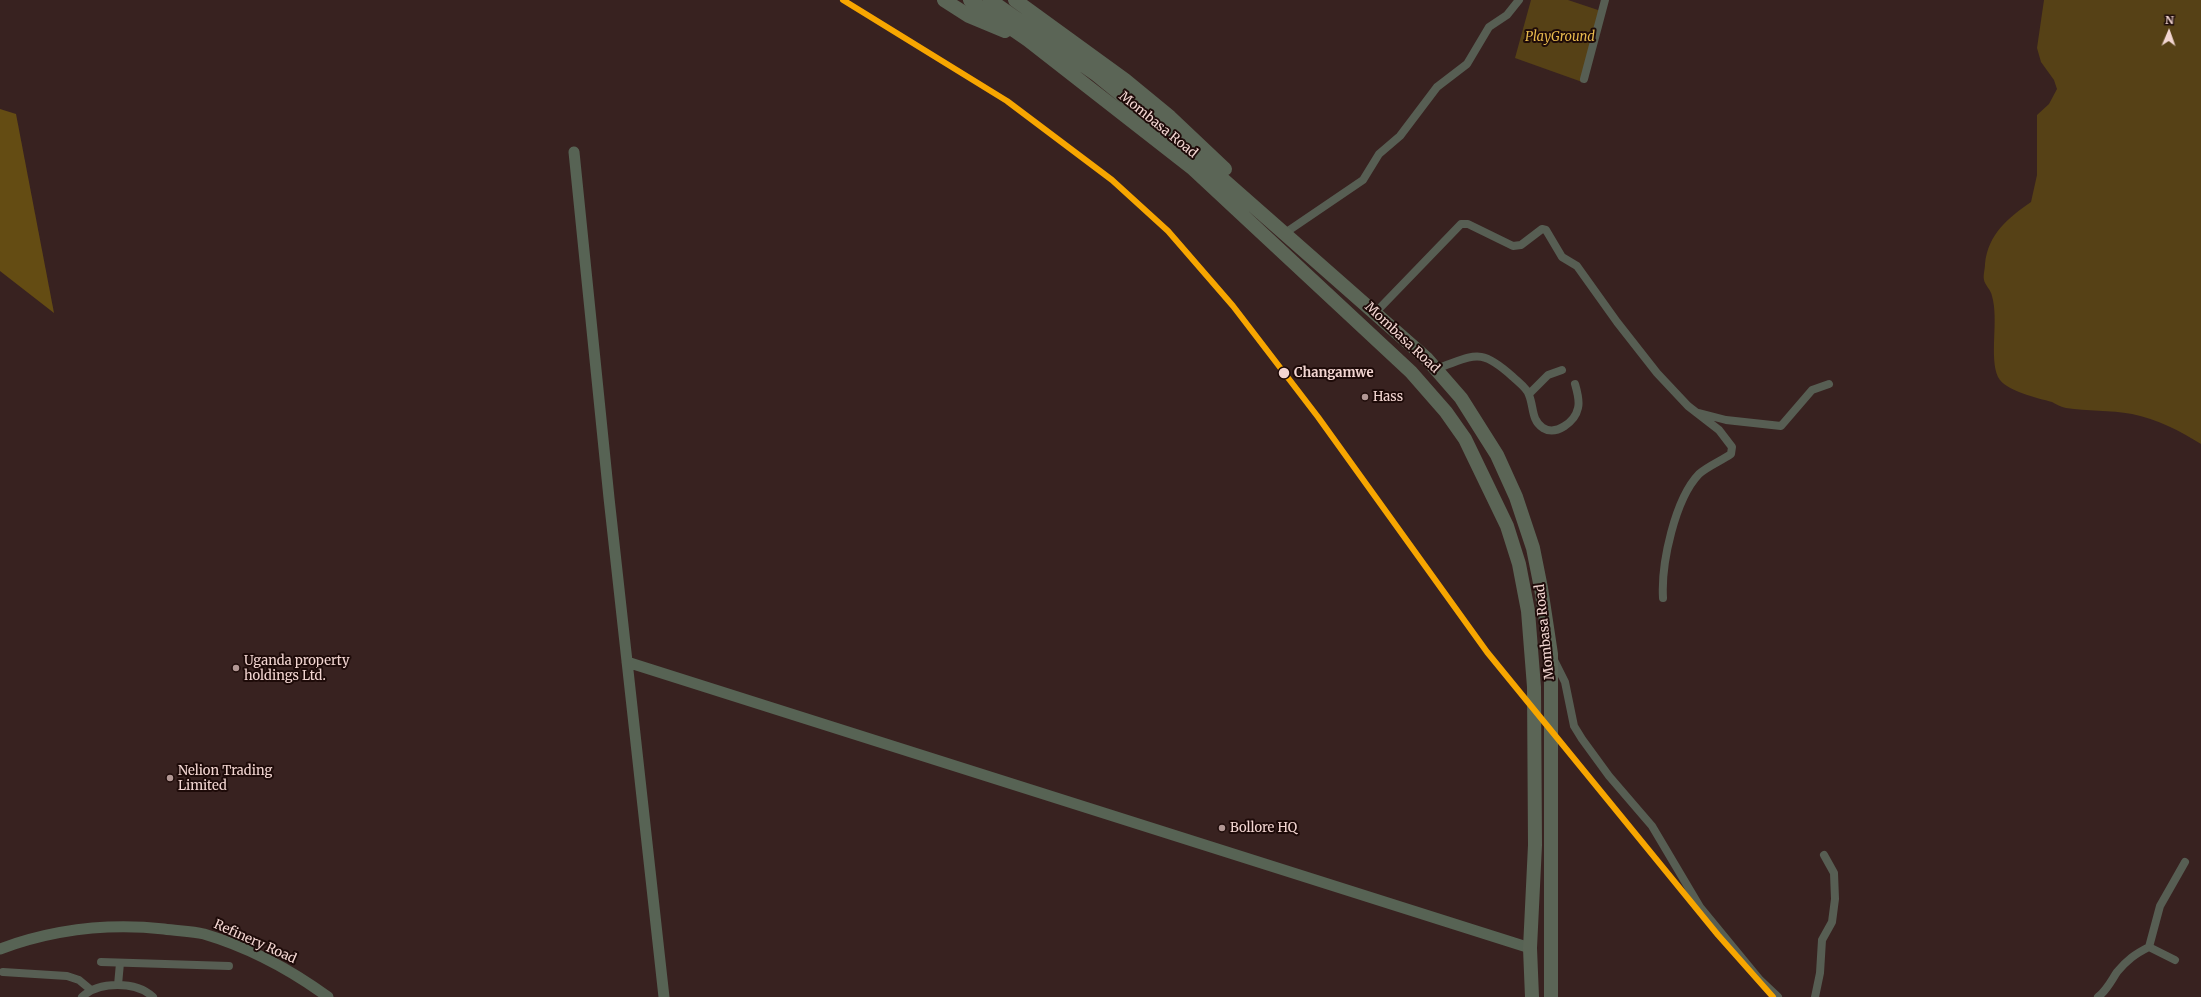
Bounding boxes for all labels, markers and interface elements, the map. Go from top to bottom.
north arrow [2149,12,2189,52]
text: N [2165,13,2174,27]
park label: PlayGround [1525,29,1595,45]
street label: Mombasa Road [1116,89,1200,161]
street label: Mombasa Road [1361,299,1443,377]
place label: Changamwe [1294,365,1374,381]
marker: Changamwe [1277,366,1291,380]
place label: Hass [1373,389,1403,405]
marker: Hass [1360,392,1370,402]
street label: Mombasa Road [1532,583,1558,681]
place label: Uganda property holdings Ltd. [244,653,349,684]
marker: Uganda property holdings Ltd. [231,663,241,673]
place label: Nelion Trading Limited [178,763,272,794]
marker: Nelion Trading Limited [165,773,175,783]
place label: Bollore HQ [1230,820,1297,836]
marker: Bollore HQ [1217,823,1227,833]
street label: Refinery Road [211,917,299,967]

